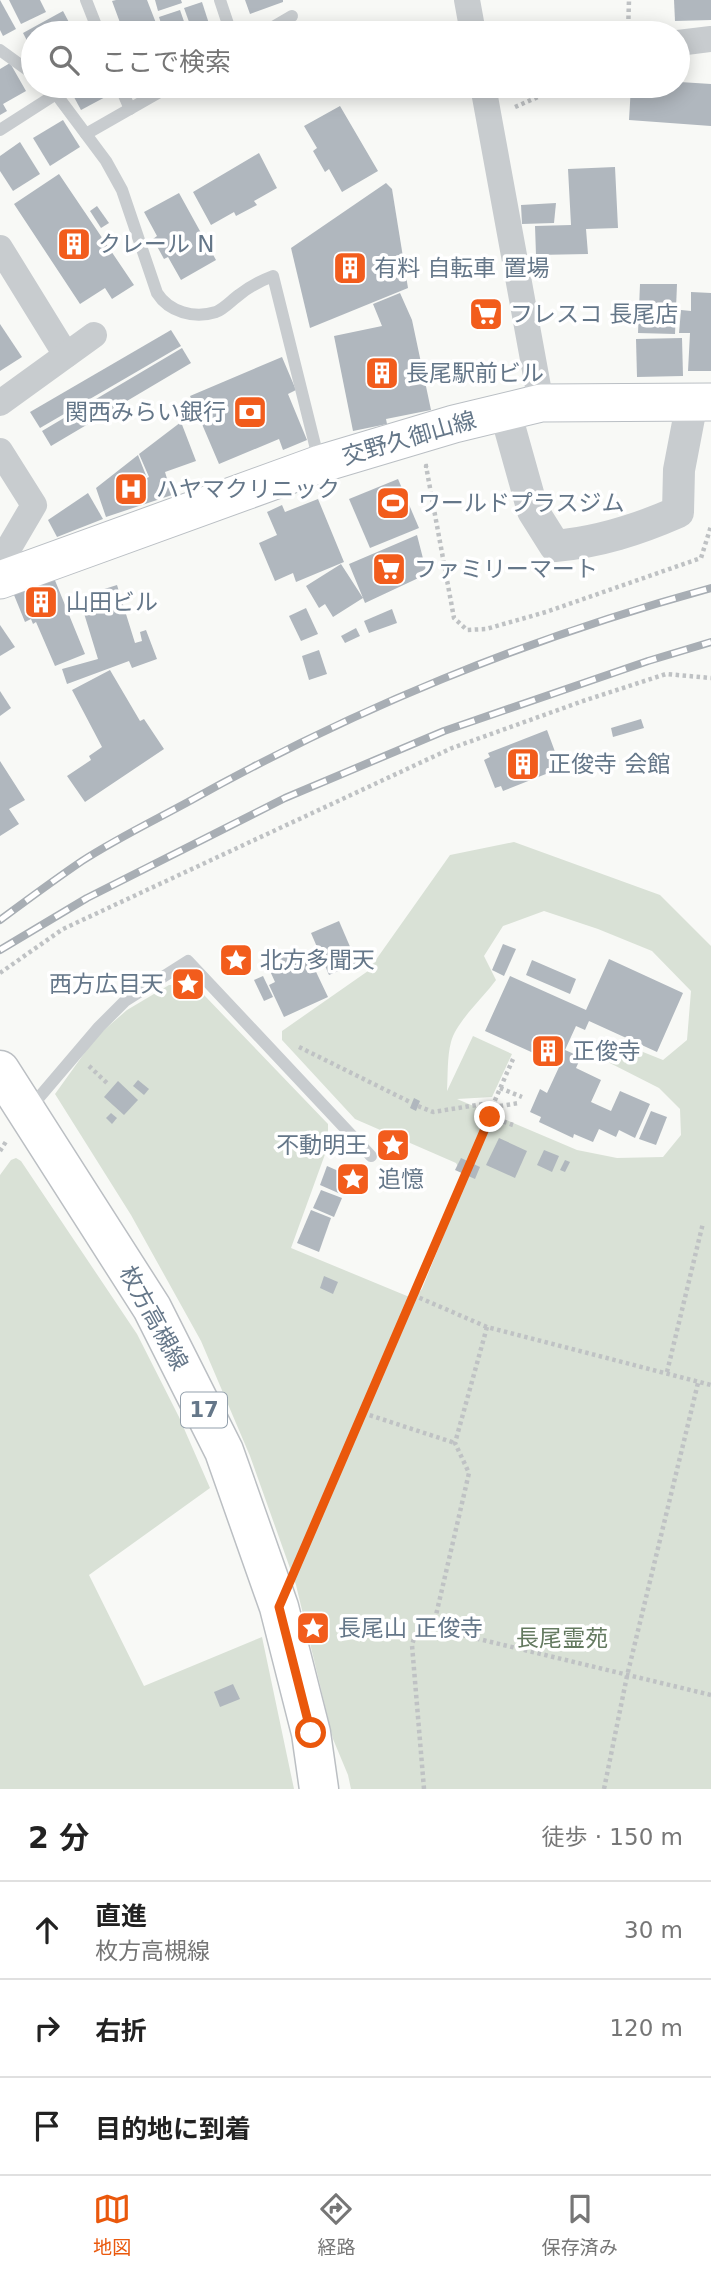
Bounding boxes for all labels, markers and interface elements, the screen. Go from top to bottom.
search box [21,21,690,98]
icon: search [45,41,83,79]
text: ここで検索 [101,47,231,77]
building icon: クレール N [55,225,93,263]
place label: クレール N [98,231,215,257]
building icon: 有料 自転車 置場 [331,249,369,287]
place label: 有料 自転車 置場 [374,255,550,281]
supermarket icon: フレスコ 長尾店 [467,295,505,333]
place label: フレスコ 長尾店 [510,301,678,327]
building icon: 長尾駅前ビル [363,354,401,392]
place label: 長尾駅前ビル [406,360,544,386]
bank icon: 関西みらい銀行 [231,393,269,431]
place label: 関西みらい銀行 [65,399,226,425]
street label: 交野久御山線 [339,406,479,470]
hospital icon: ハヤマクリニック [112,470,150,508]
place label: ハヤマクリニック [156,476,340,502]
sports icon: ワールドプラスジム [374,484,412,522]
place label: ワールドプラスジム [418,490,625,516]
supermarket icon: ファミリーマート [370,550,408,588]
place label: ファミリーマート [414,556,598,582]
building icon: 山田ビル [22,583,60,621]
place label: 山田ビル [66,589,158,615]
building icon: 正俊寺 会館 [504,745,542,783]
place label: 正俊寺 会館 [548,751,670,777]
place icon: 北方多聞天 [217,941,255,979]
place label: 北方多聞天 [260,947,375,973]
place icon: 西方広目天 [169,965,207,1003]
place label: 西方広目天 [49,971,164,997]
building icon: 正俊寺 [529,1032,567,1070]
place label: 正俊寺 [572,1038,641,1064]
route end [474,1101,505,1132]
place icon: 不動明王 [374,1126,412,1164]
place label: 不動明王 [276,1132,368,1158]
place icon: 追憶 [334,1160,372,1198]
place label: 追憶 [378,1166,424,1192]
street label: 枚方高槻線 [115,1261,193,1375]
road number: 17 [181,1392,227,1428]
place icon: 長尾山 正俊寺 [294,1609,332,1647]
place label: 長尾山 正俊寺 [338,1615,483,1641]
park label: 長尾霊苑 [516,1625,608,1651]
route start [295,1717,326,1748]
text: 2 分 [28,1820,89,1855]
text: 徒歩 · 150 m [541,1824,683,1850]
text: 直進 [95,1901,147,1931]
icon: ahead [28,1911,66,1949]
text: 30 m [624,1917,683,1943]
text: 枚方高槻線 [95,1938,210,1964]
icon: right [28,2009,66,2047]
text: 120 m [609,2015,683,2041]
text: 右折 [95,2016,147,2046]
icon: arrive [28,2107,66,2145]
text: 目的地に到着 [95,2114,251,2144]
tab: 地図 [93,2190,131,2259]
tab: 経路 [317,2190,356,2259]
tab: 保存済み [542,2190,618,2259]

